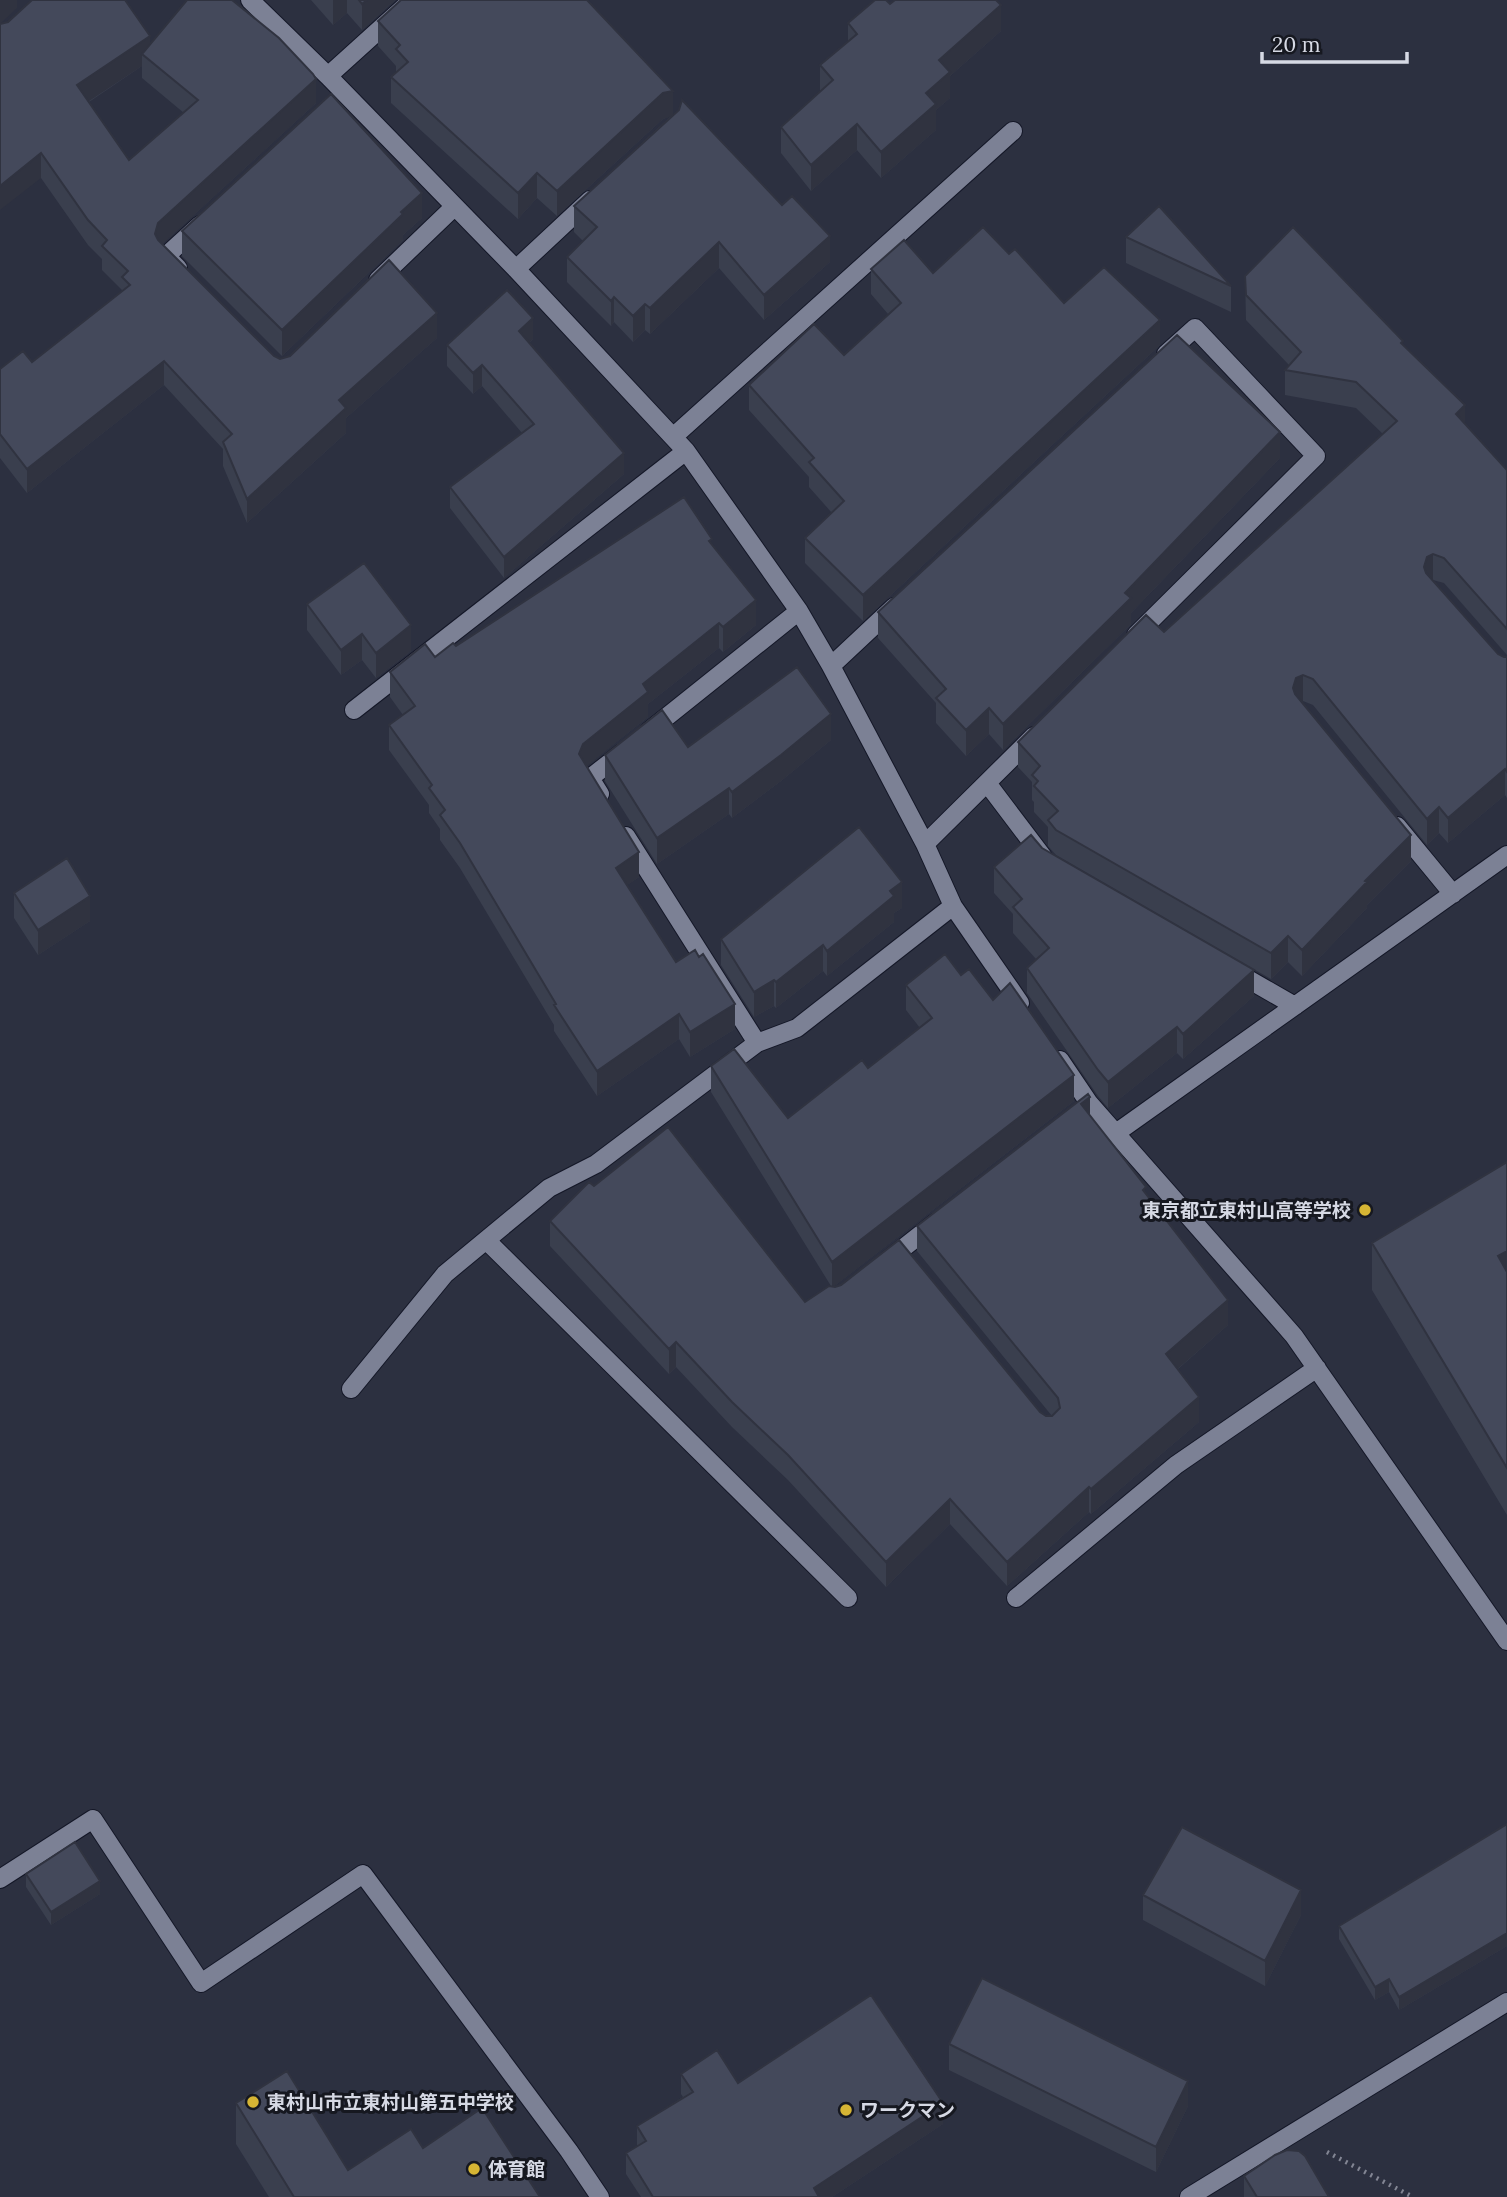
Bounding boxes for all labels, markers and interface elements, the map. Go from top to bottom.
scale bar [1262,21,1407,65]
text: 20 m [1272,31,1321,58]
place label: 東京都立東村山高等学校 [1142,1198,1351,1222]
marker: 東京都立東村山高等学校 [1357,1202,1373,1218]
place label: 東村山市立東村山第五中学校 [267,2090,514,2114]
marker: 東村山市立東村山第五中学校 [245,2094,261,2110]
place label: ワークマン [860,2098,955,2122]
marker: ワークマン [838,2102,854,2118]
place label: 体育館 [488,2157,545,2181]
marker: 体育館 [466,2161,482,2177]

